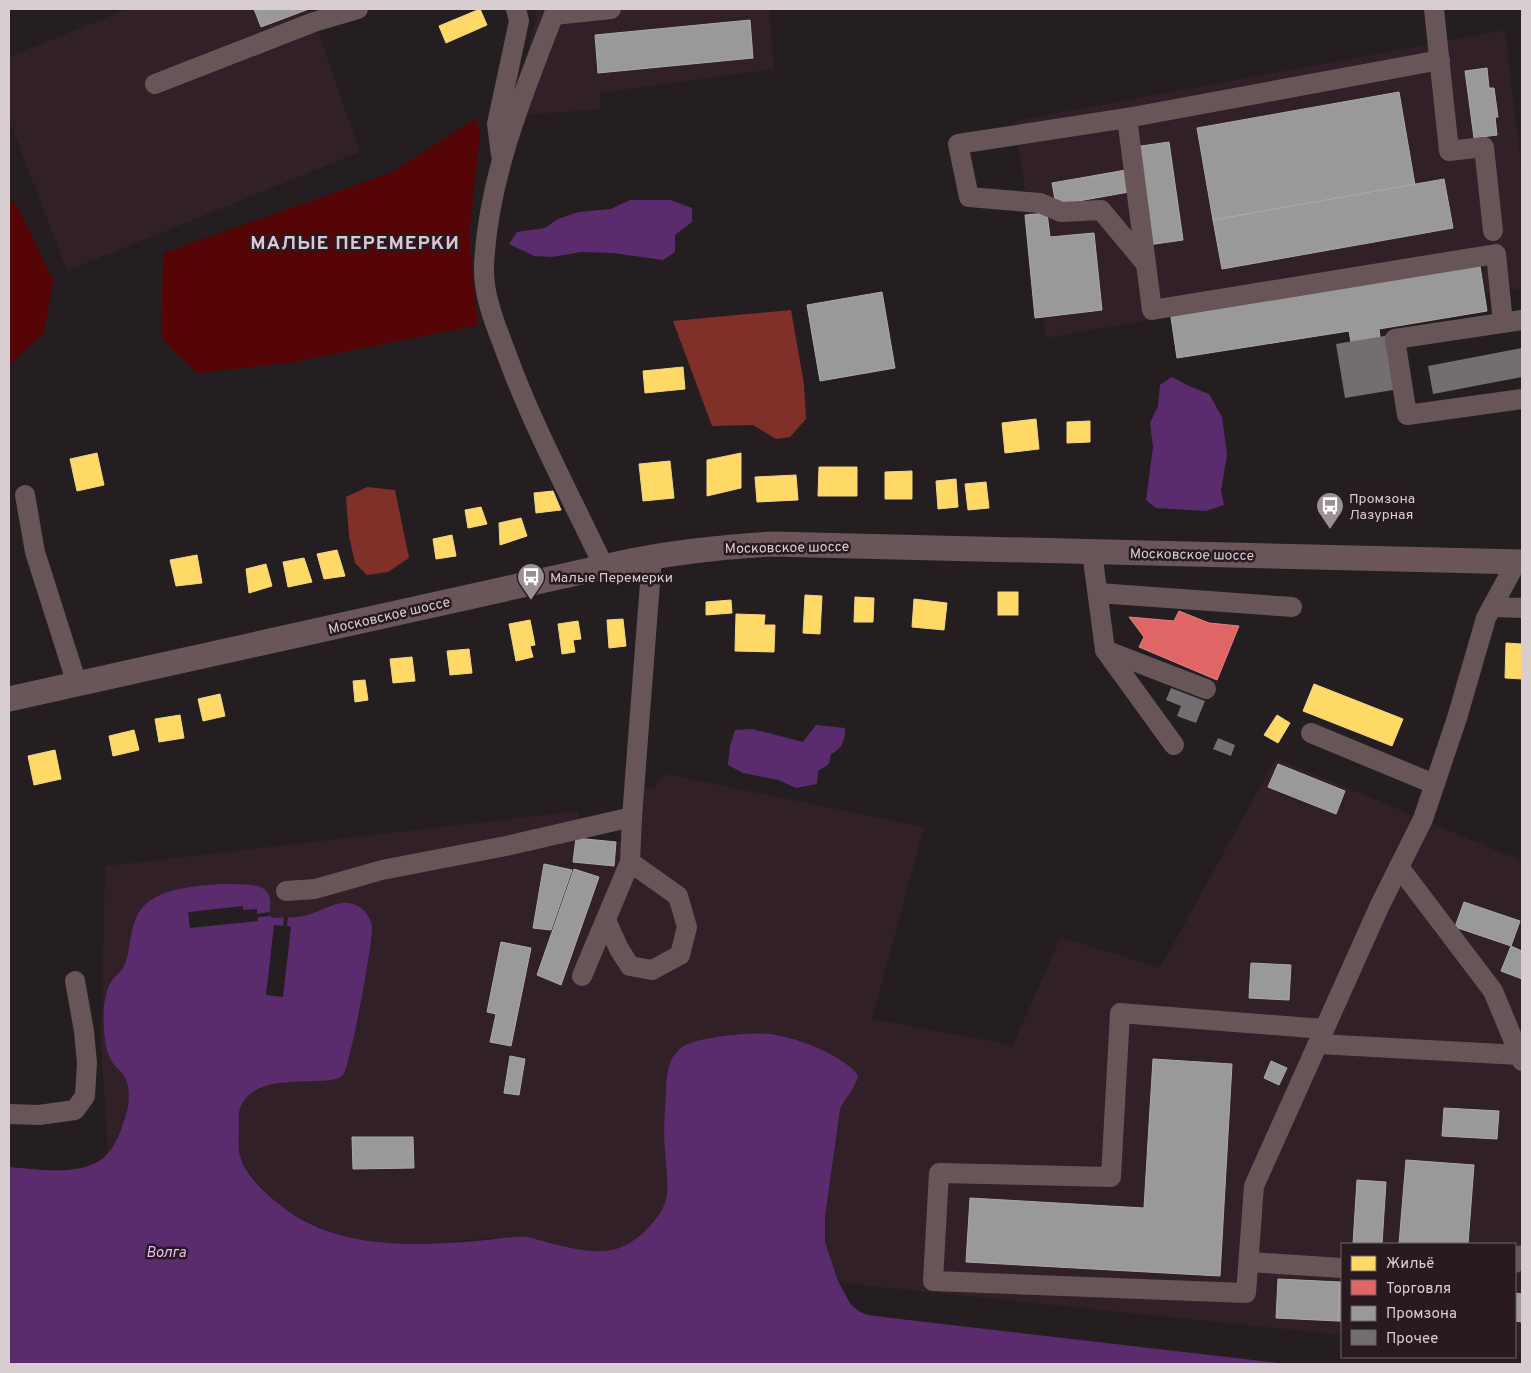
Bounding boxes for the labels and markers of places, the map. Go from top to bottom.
bus stop icon: Промзона Лазурная [1315,491,1345,530]
place label: Промзона Лазурная [1349,491,1415,524]
bus stop icon: Малые Перемерки [516,562,546,601]
place label: Малые Перемерки [550,570,673,587]

